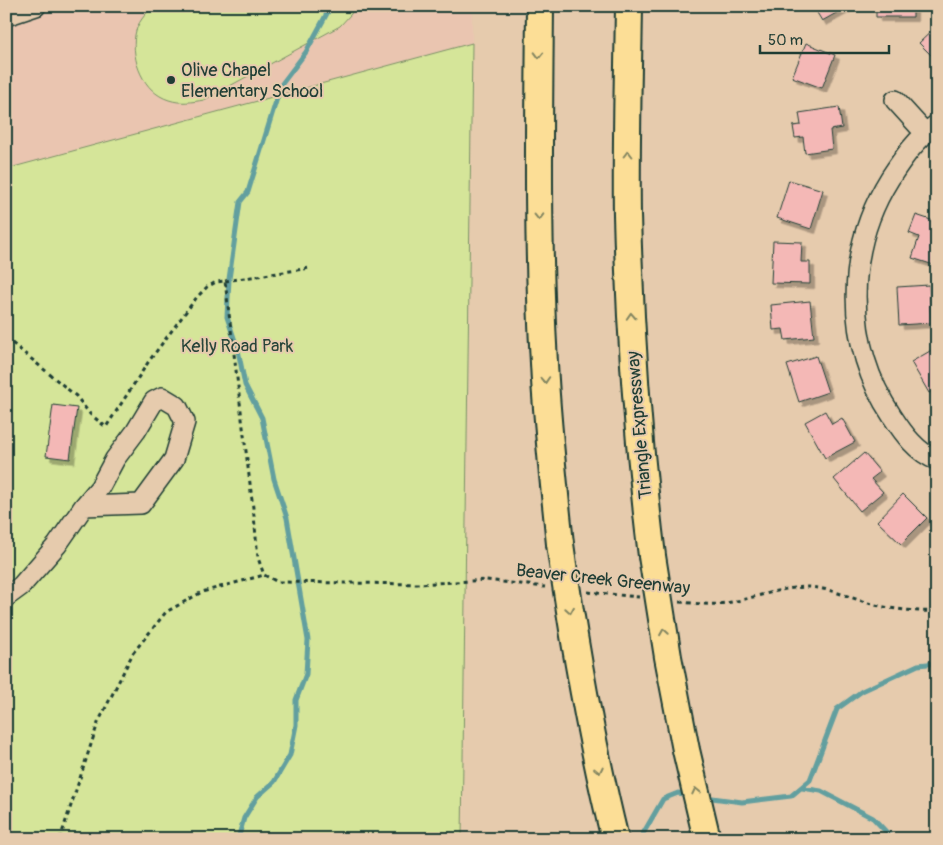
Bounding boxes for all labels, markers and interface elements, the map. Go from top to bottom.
scale bar [760,22,889,54]
text: 50 m [768,31,803,50]
one-way arrow [534,52,544,59]
place label: Olive Chapel Elementary School [181,59,323,103]
marker: Olive Chapel Elementary School [165,74,177,86]
one-way arrow [623,149,633,157]
one-way arrow [534,214,544,222]
one-way arrow [625,312,636,320]
park label: Kelly Road Park [181,335,294,358]
street label: Triangle Expressway [622,350,657,500]
one-way arrow [539,376,550,384]
street label: Beaver Creek Greenway [515,559,691,600]
one-way arrow [564,605,574,614]
one-way arrow [659,628,669,636]
one-way arrow [593,765,604,774]
one-way arrow [691,787,702,796]

